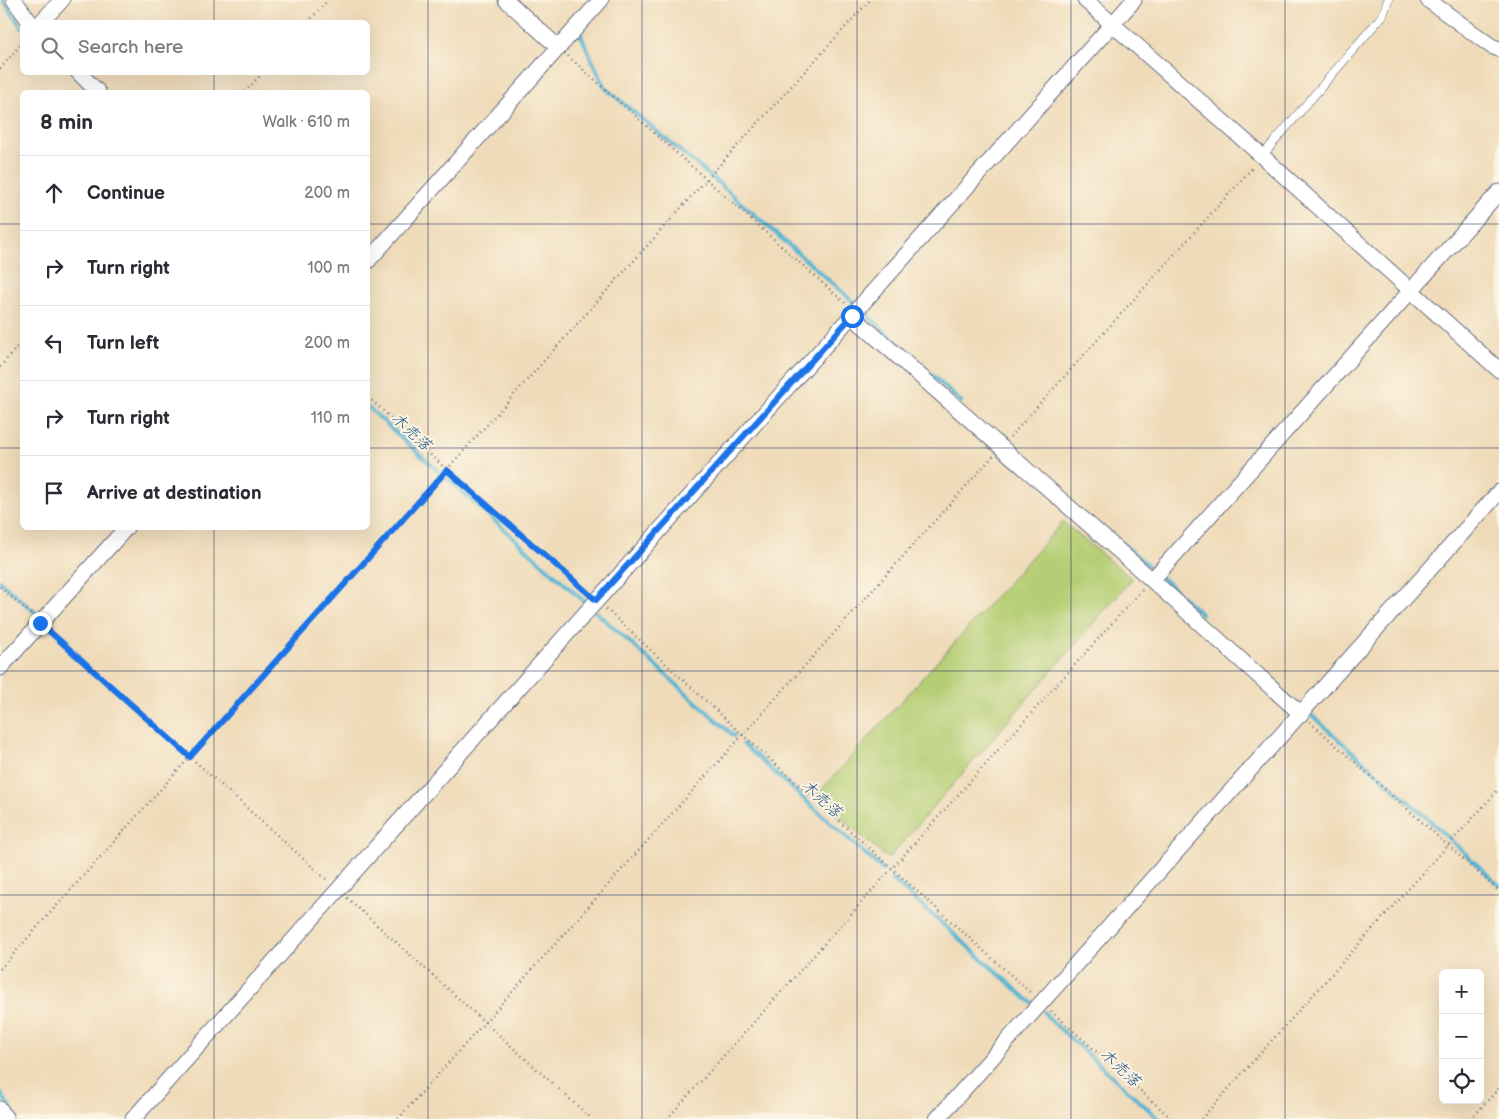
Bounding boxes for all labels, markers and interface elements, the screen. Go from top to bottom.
search box [20,20,370,75]
icon: search [38,34,66,62]
text: Search here [78,36,183,59]
text: 8 min [40,110,93,135]
text: Walk · 610 m [262,113,350,132]
icon: ahead [40,179,68,207]
text: Continue [87,182,165,205]
text: 200 m [304,184,350,203]
icon: right [40,254,68,282]
text: Turn right [87,257,170,280]
text: 100 m [307,259,350,278]
route start [841,305,864,328]
icon: left [40,329,68,357]
text: Turn left [87,332,159,355]
text: 200 m [304,334,350,353]
icon: right [40,404,68,432]
text: Turn right [87,407,170,430]
text: 110 m [311,409,350,428]
water label: 木売落 [387,409,436,457]
icon: arrive [40,479,68,507]
text: Arrive at destination [87,482,262,505]
route end [29,612,52,635]
water label: 木売落 [797,776,847,824]
map controls [1439,969,1484,1104]
button: + [1439,969,1484,1014]
button: − [1439,1014,1484,1059]
water label: 木売落 [1096,1045,1145,1093]
button: locate [1439,1059,1484,1104]

